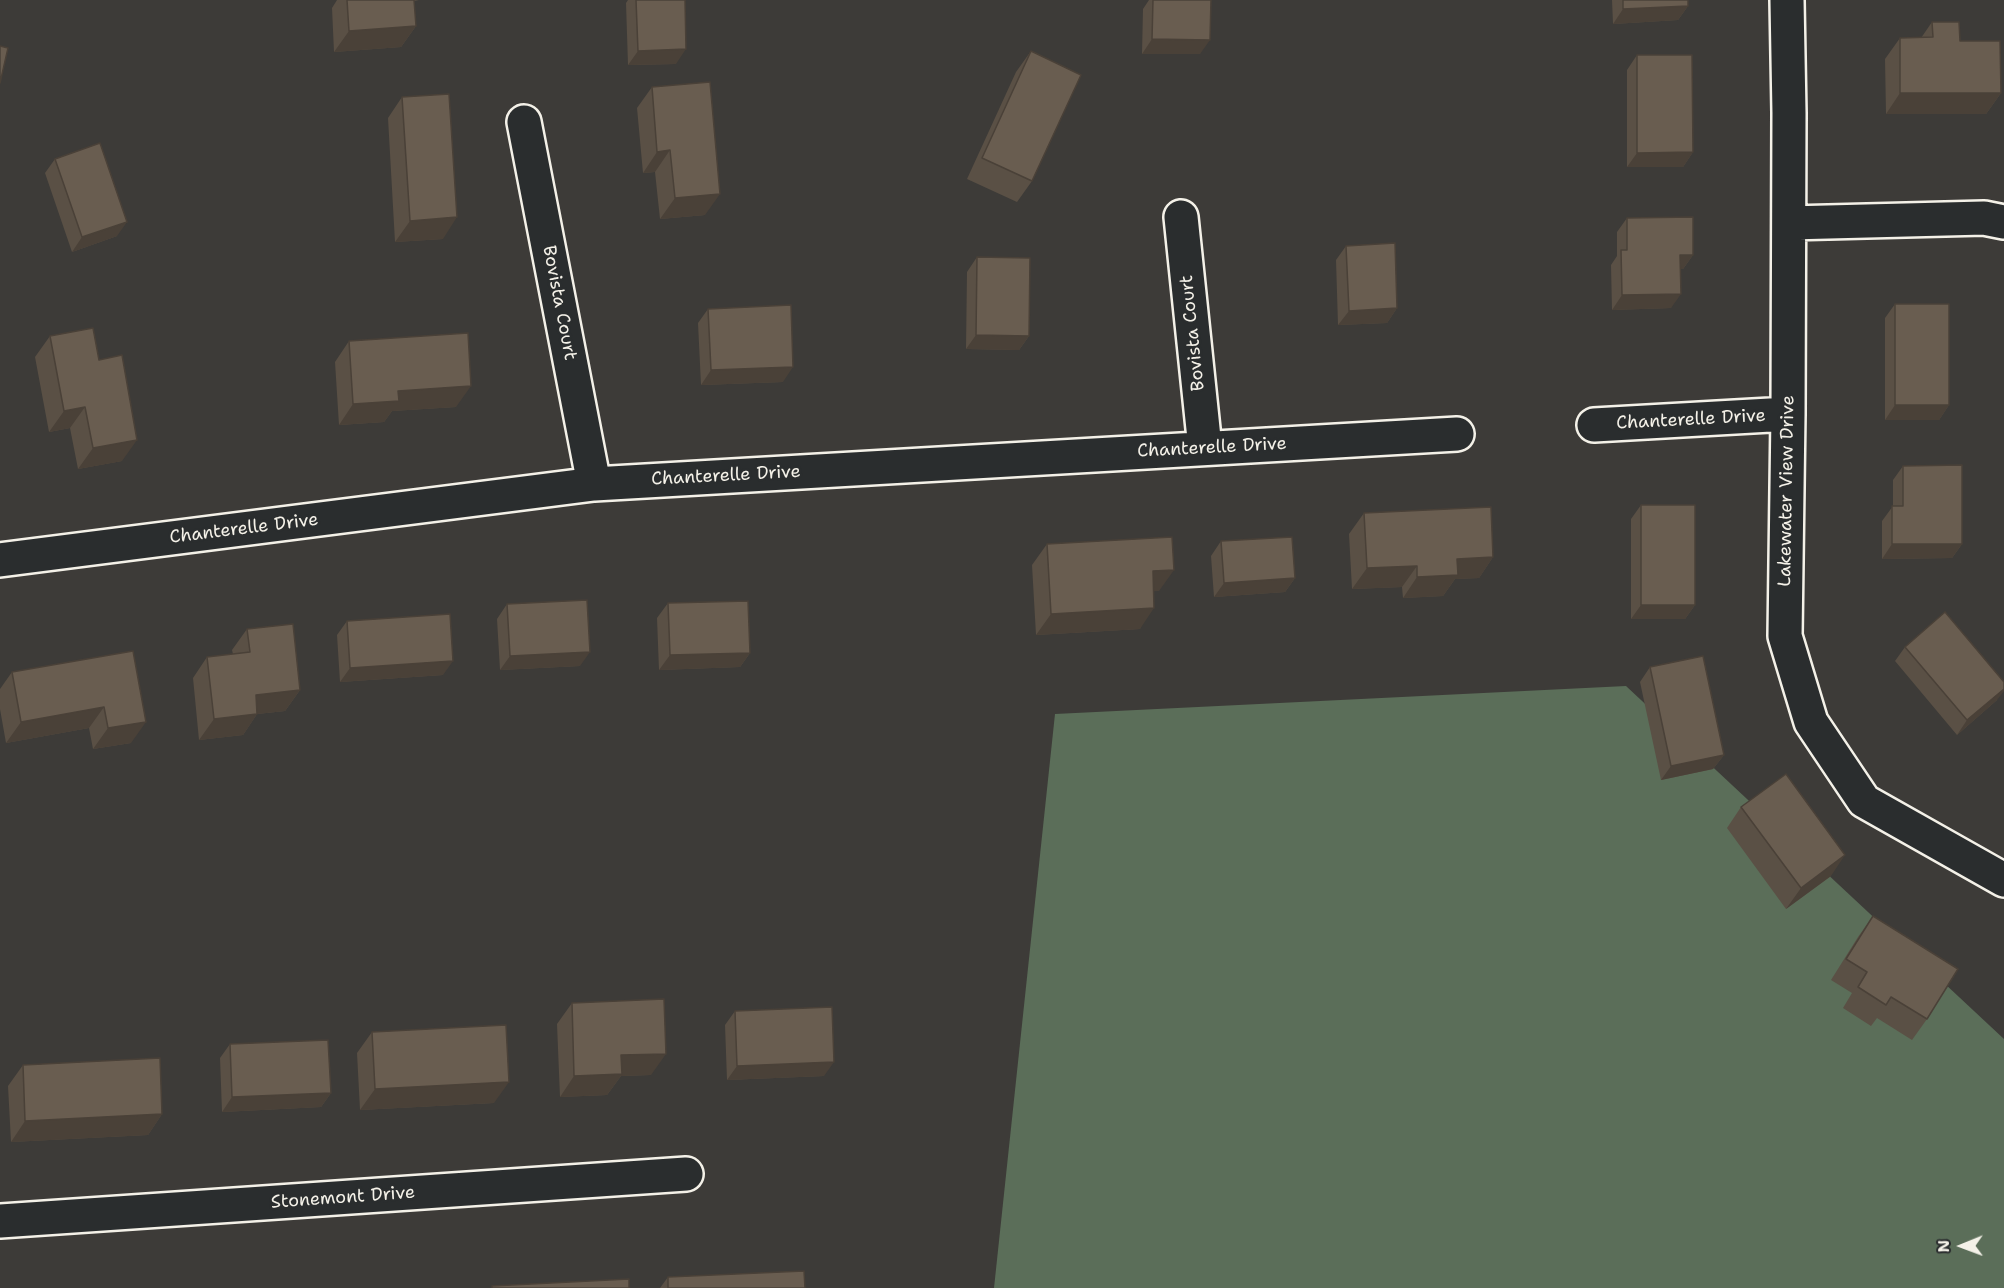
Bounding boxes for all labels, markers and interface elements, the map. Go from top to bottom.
street label: Bovista Court [537,244,581,362]
street label: Bovista Court [1176,274,1210,392]
street label: Lakewater View Drive [1775,395,1799,587]
street label: Chanterelle Drive [1616,405,1766,435]
street label: Chanterelle Drive [1137,433,1287,463]
street label: Chanterelle Drive [651,461,801,491]
street label: Chanterelle Drive [168,509,320,549]
street label: Stonemont Drive [270,1182,416,1214]
north arrow [1932,1216,1992,1276]
text: N [1933,1240,1954,1253]

